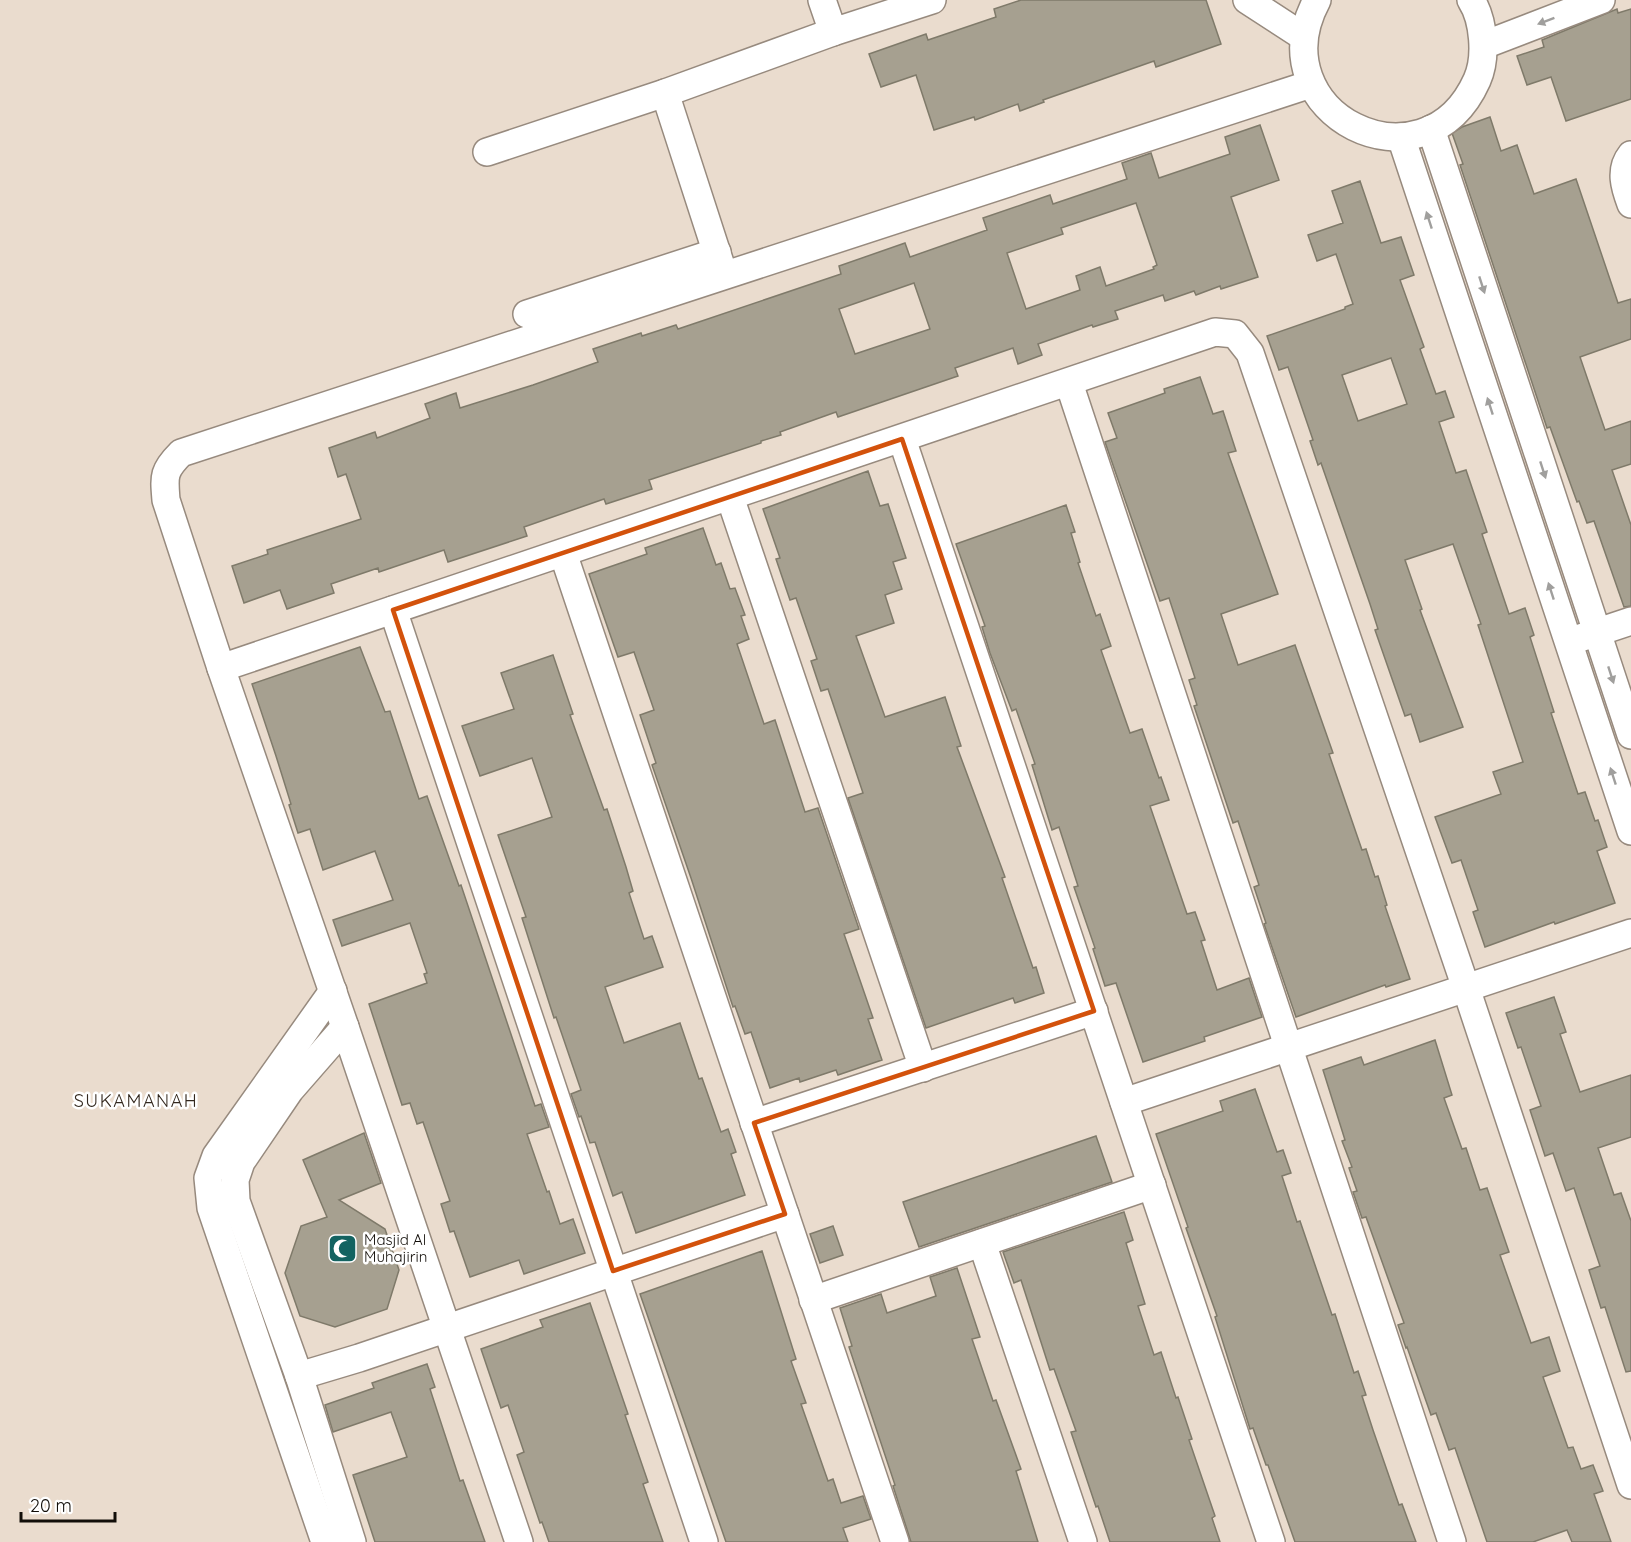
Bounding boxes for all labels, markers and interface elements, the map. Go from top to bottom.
one-way arrow [1537,17,1555,26]
one-way arrow [1423,211,1433,229]
one-way arrow [1478,276,1488,294]
one-way arrow [1485,397,1494,415]
one-way arrow [1539,461,1549,479]
one-way arrow [1546,582,1555,600]
one-way arrow [1607,666,1616,684]
one-way arrow [1607,767,1617,785]
district label: SUKAMANAH [74,1089,198,1112]
place label: Masjid Al Muhajirin [364,1230,427,1266]
mosque icon: Masjid Al Muhajirin [327,1233,359,1265]
scale bar [21,1485,116,1523]
text: 20 m [30,1494,72,1517]

